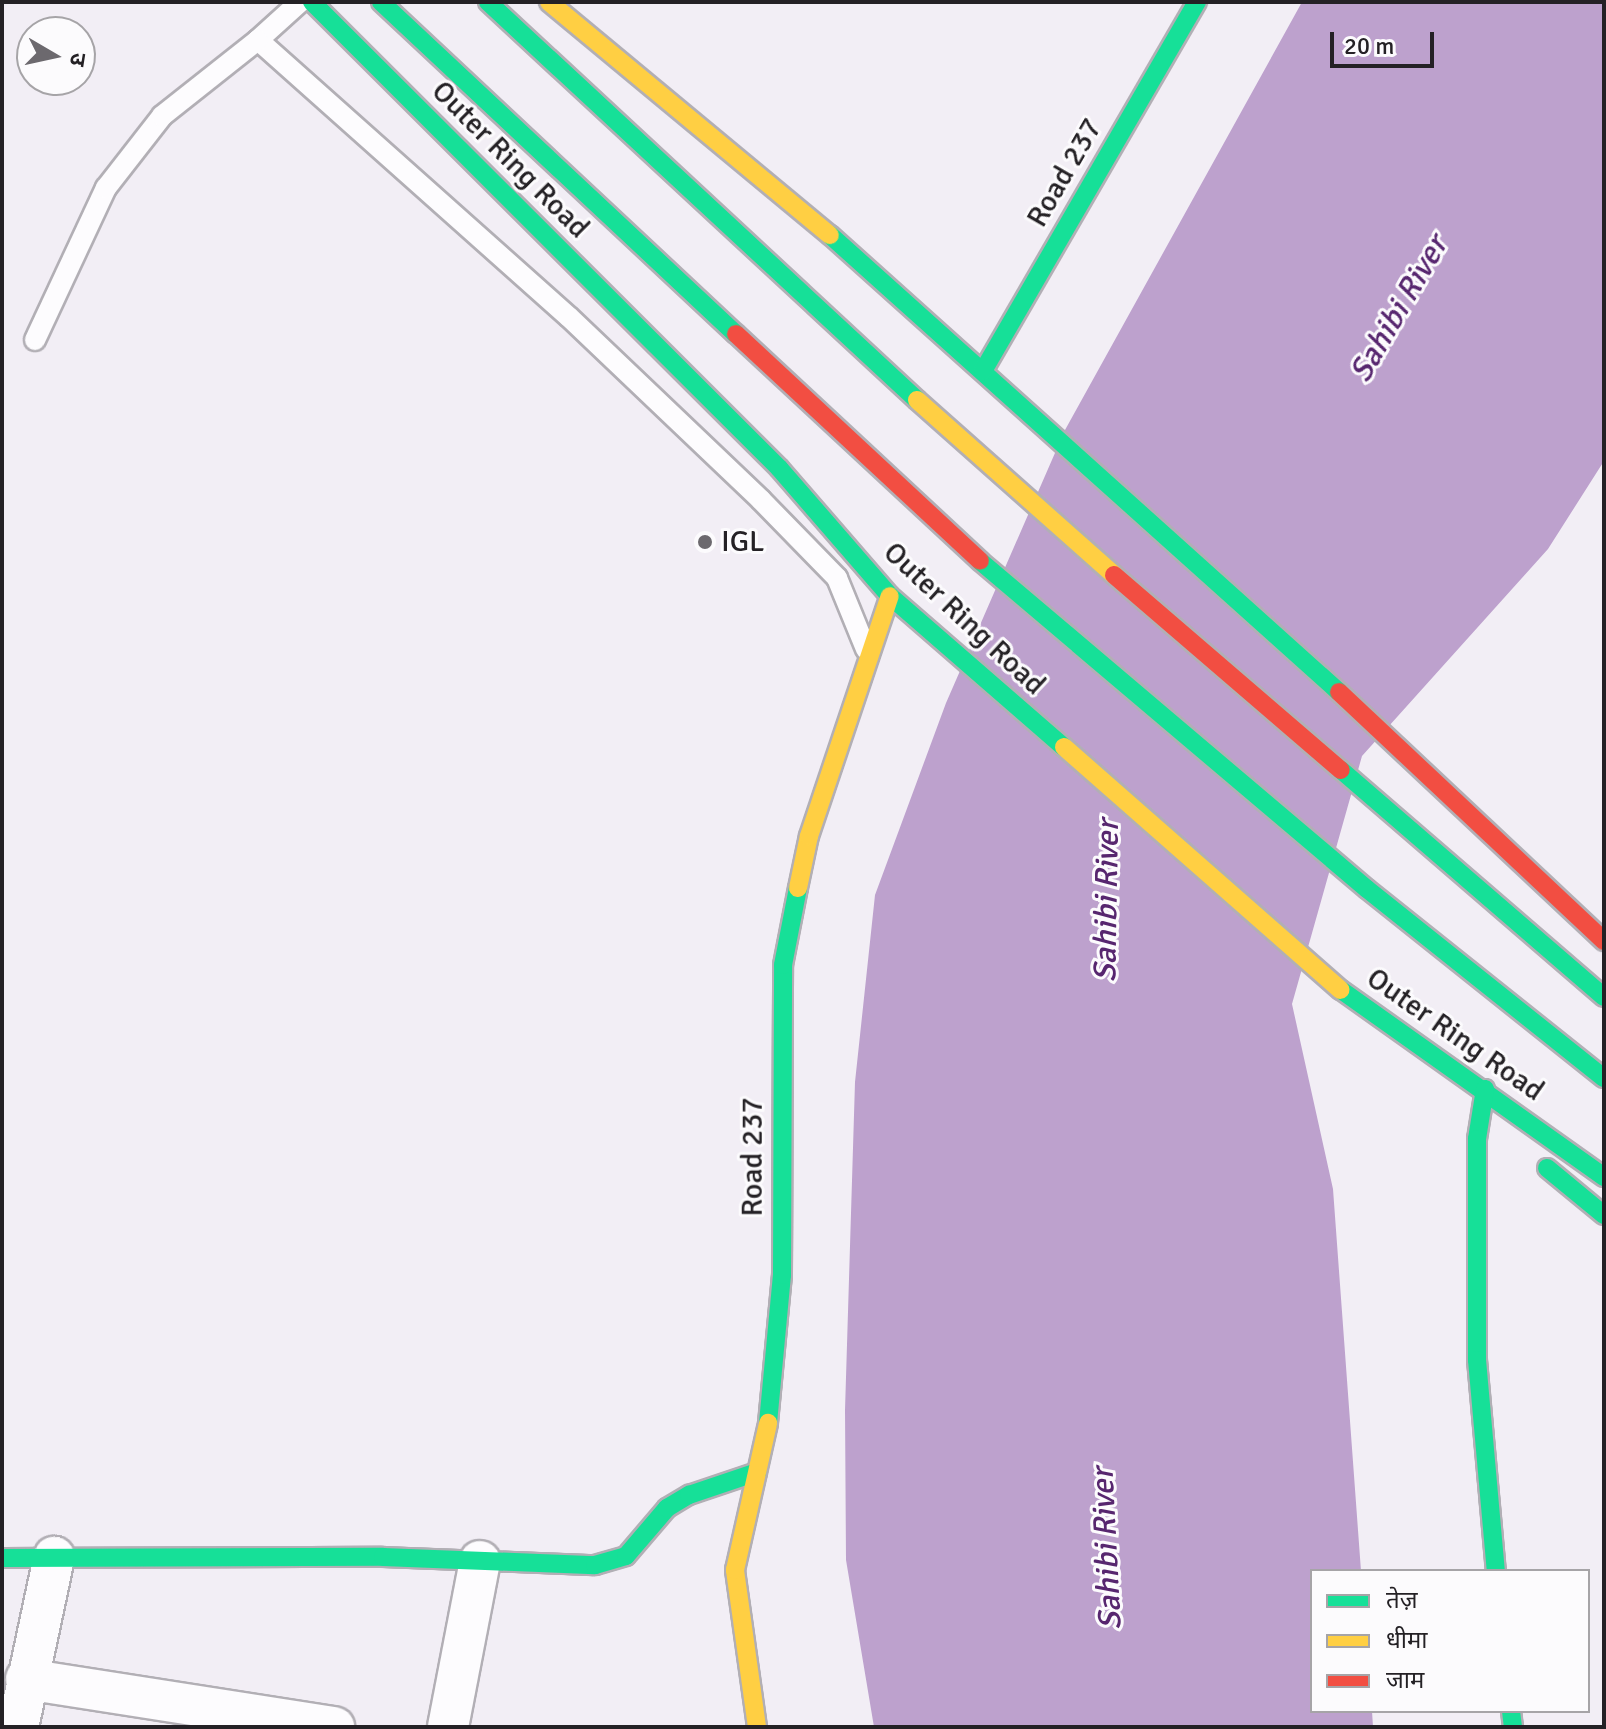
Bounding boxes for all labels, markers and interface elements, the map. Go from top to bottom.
north arrow [16,16,96,96]
scale bar [1334,16,1438,66]
text: 20 m [1344,31,1394,61]
text: उ [64,51,93,68]
street label: Outer Ring Road [424,74,596,246]
street label: Road 237 [1020,112,1110,234]
water label: Sahibi River [1342,229,1456,389]
place label: IGL [721,524,764,560]
marker: IGL [696,533,714,551]
street label: Outer Ring Road [876,535,1052,703]
water label: Sahibi River [1086,820,1128,982]
street label: Outer Ring Road [1359,961,1551,1109]
street label: Road 237 [735,1097,771,1217]
water label: Sahibi River [1084,1467,1130,1631]
legend [1310,1569,1590,1713]
text: तेज़ [1386,1585,1418,1615]
text: धीमा [1386,1625,1428,1655]
text: जाम [1386,1665,1424,1695]

